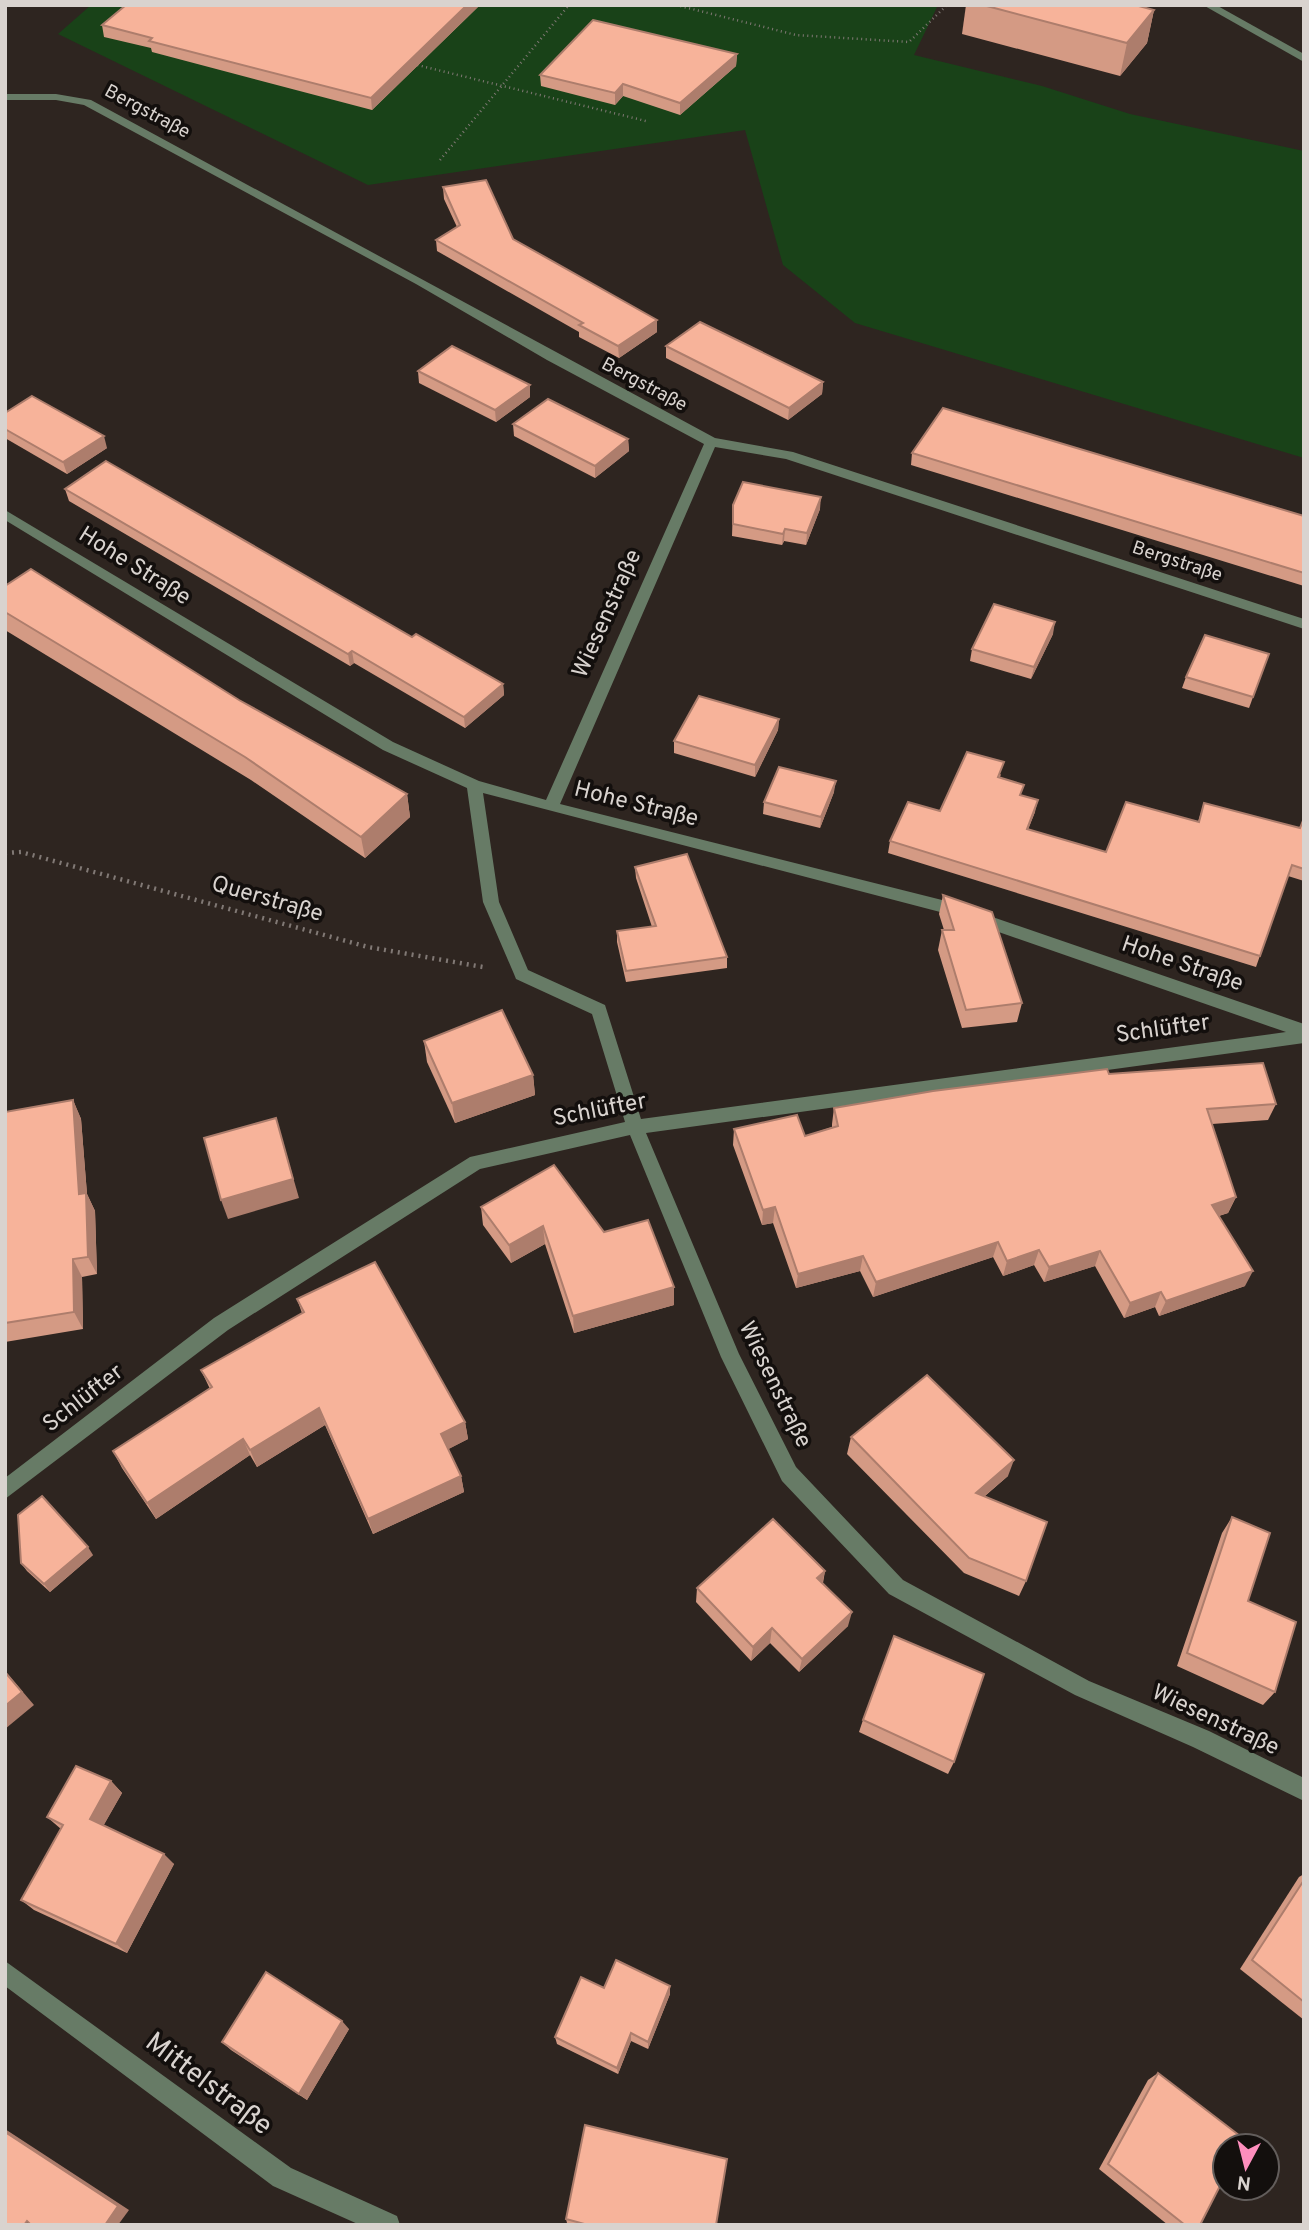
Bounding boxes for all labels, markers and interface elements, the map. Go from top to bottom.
street label: Bergstraße [100,79,194,145]
street label: Bergstraße [597,352,691,418]
street label: Hohe Straße [72,521,196,613]
street label: Bergstraße [1129,536,1225,588]
street label: Wiesenstraße [567,545,649,683]
street label: Hohe Straße [571,776,701,834]
street label: Querstraße [208,870,326,930]
street label: Hohe Straße [1117,931,1247,999]
street label: Schlüfter [1114,1009,1212,1051]
street label: Schlüfter [551,1088,649,1134]
street label: Wiesenstraße [731,1317,817,1453]
street label: Schlüfter [38,1358,130,1440]
street label: Wiesenstraße [1147,1679,1283,1763]
street label: Mittelstraße [137,2025,279,2145]
north arrow [1211,2132,1281,2202]
text: N [1236,2169,1252,2195]

